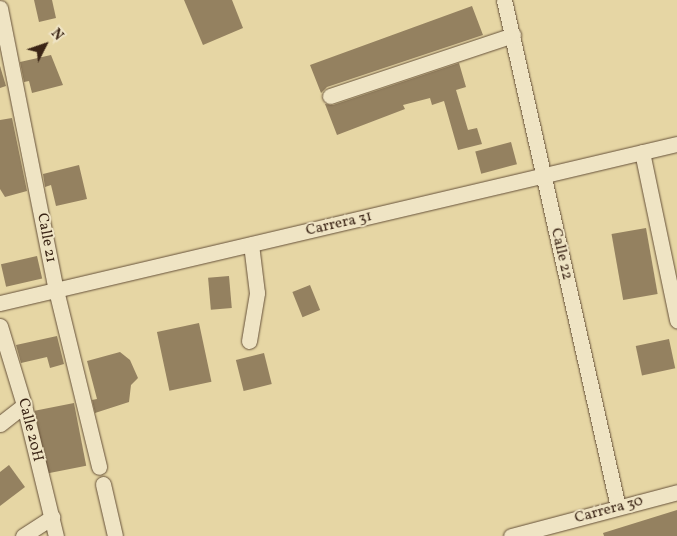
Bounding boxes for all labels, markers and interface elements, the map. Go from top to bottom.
north arrow [20,20,70,70]
text: N [46,25,67,45]
street label: Carrera 31 [304,208,374,240]
street label: Calle 21 [32,212,60,264]
street label: Calle 22 [546,226,576,282]
street label: Calle 20H [13,397,47,463]
street label: Carrera 30 [573,492,645,528]

